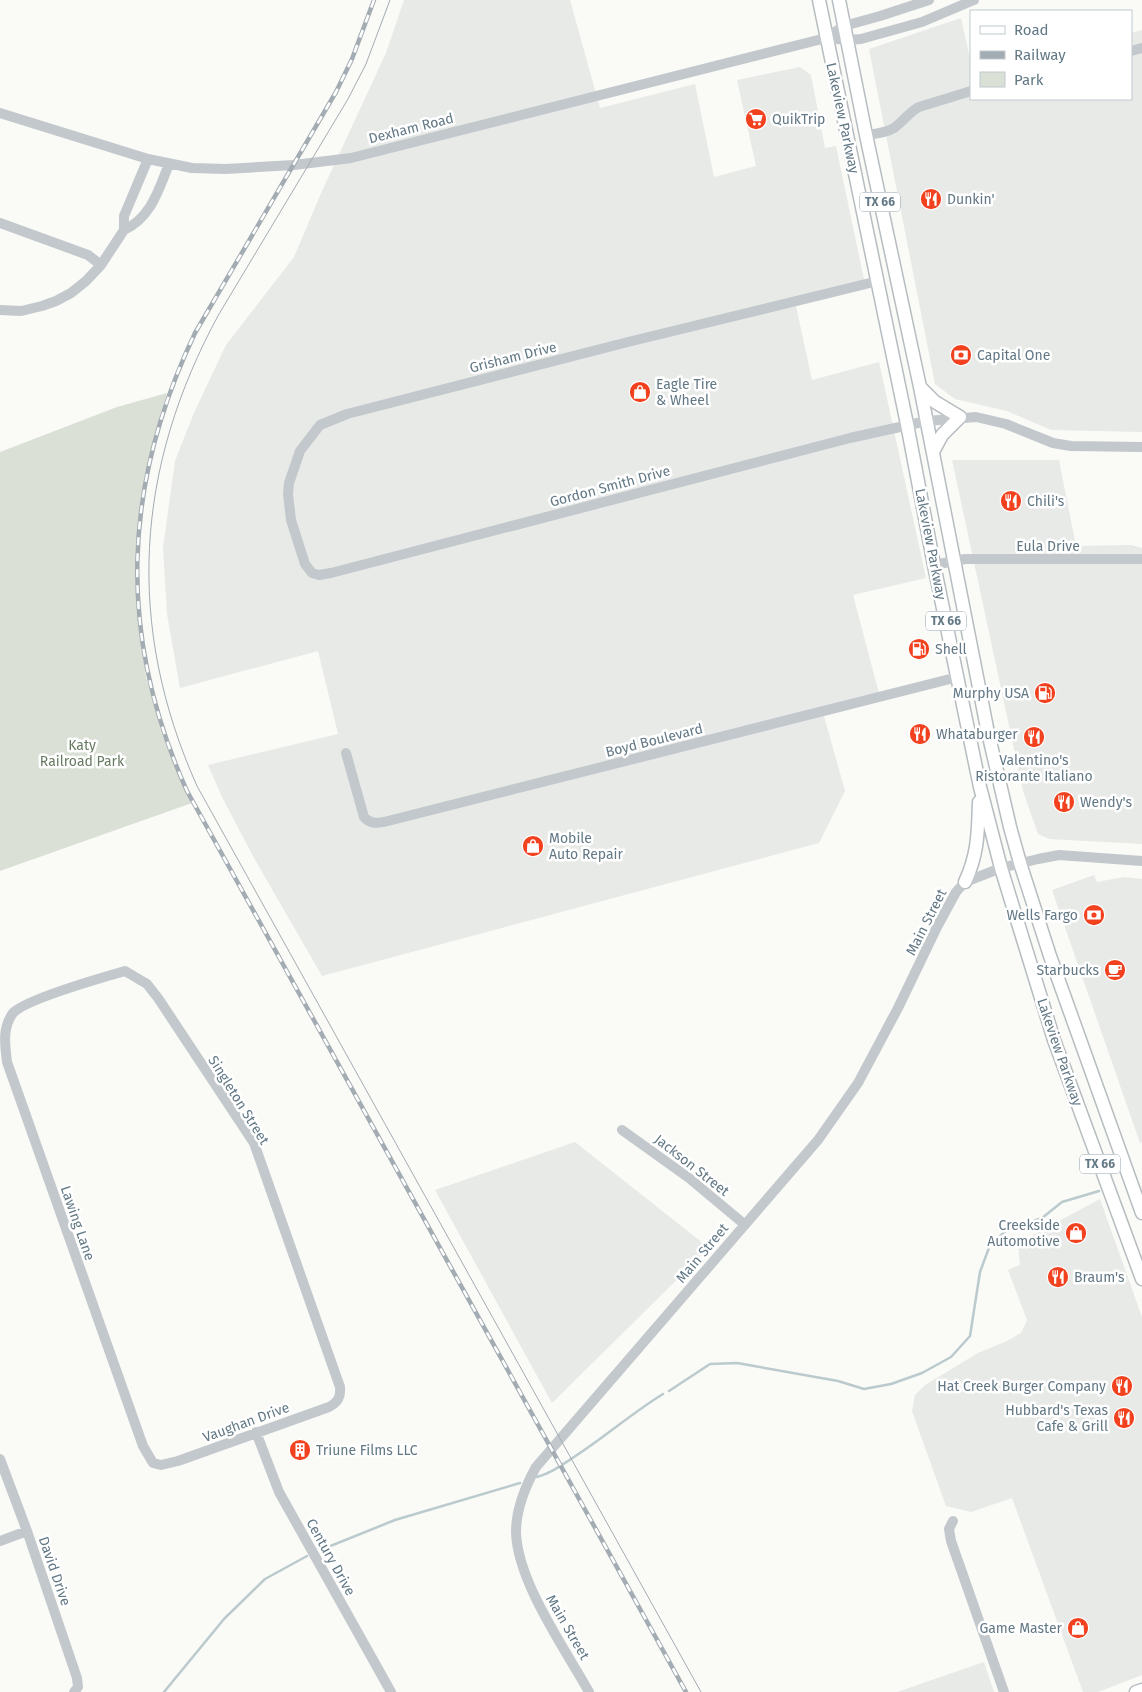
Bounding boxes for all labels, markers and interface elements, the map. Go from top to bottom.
legend [970,10,1132,100]
text: Road [1014,21,1049,39]
text: Railway [1014,46,1066,64]
street label: Lakeview Parkway [822,61,863,175]
text: Park [1014,71,1044,89]
supermarket icon: QuikTrip [744,107,768,131]
street label: Dexham Road [367,110,455,147]
place label: QuikTrip [772,111,825,128]
restaurant icon: Dunkin' [919,187,943,211]
place label: Dunkin' [947,191,995,208]
road number: TX 66 [860,192,900,212]
street label: Grisham Drive [468,338,558,377]
bank icon: Capital One [949,343,973,367]
place label: Capital One [977,347,1050,364]
place label: Eagle Tire & Wheel [656,376,717,409]
shop icon: Eagle Tire & Wheel [628,380,652,404]
street label: Gordon Smith Drive [548,462,672,511]
street label: Lakeview Parkway [911,487,950,601]
restaurant icon: Chili's [999,489,1023,513]
place label: Chili's [1027,493,1065,510]
street label: Eula Drive [1016,538,1080,555]
road number: TX 66 [926,612,966,630]
fuel station icon: Shell [907,637,931,661]
place label: Shell [935,641,967,658]
fuel station icon: Murphy USA [1033,681,1057,705]
place label: Murphy USA [953,685,1029,702]
street label: Boyd Boulevard [604,720,705,761]
restaurant icon: Whataburger [908,722,932,746]
restaurant icon: Valentino's Ristorante Italiano [1022,725,1046,749]
place label: Whataburger [936,726,1018,743]
park label: Katy Railroad Park [40,737,125,770]
place label: Valentino's Ristorante Italiano [975,752,1093,785]
restaurant icon: Wendy's [1052,790,1076,814]
place label: Wendy's [1080,794,1132,811]
place label: Mobile Auto Repair [549,830,624,863]
shop icon: Mobile Auto Repair [521,834,545,858]
street label: Main Street [902,885,951,958]
bank icon: Wells Fargo [1082,903,1106,927]
place label: Wells Fargo [1006,907,1078,924]
cafe icon: Starbucks [1103,958,1127,982]
place label: Starbucks [1037,962,1099,979]
street label: Lakeview Parkway [1033,996,1086,1108]
street label: Singleton Street [204,1053,273,1149]
street label: Jackson Street [651,1131,733,1200]
road number: TX 66 [1080,1154,1120,1174]
street label: Lawing Lane [57,1184,98,1263]
place label: Creekside Automotive [987,1217,1060,1250]
street label: Main Street [673,1219,733,1287]
shop icon: Creekside Automotive [1064,1221,1088,1245]
restaurant icon: Braum's [1046,1265,1070,1289]
place label: Braum's [1074,1269,1125,1286]
restaurant icon: Hat Creek Burger Company [1110,1374,1134,1398]
place label: Hat Creek Burger Company [937,1378,1106,1395]
street label: Vaughan Drive [201,1399,292,1446]
place label: Hubbard's Texas Cafe & Grill [1005,1402,1108,1435]
restaurant icon: Hubbard's Texas Cafe & Grill [1112,1406,1136,1430]
building icon: Triune Films LLC [288,1438,312,1462]
place label: Triune Films LLC [316,1442,418,1459]
street label: Century Drive [302,1516,359,1599]
street label: David Drive [35,1534,74,1608]
street label: Main Street [542,1592,593,1664]
shop icon: Game Master [1066,1616,1090,1640]
place label: Game Master [979,1620,1063,1637]

